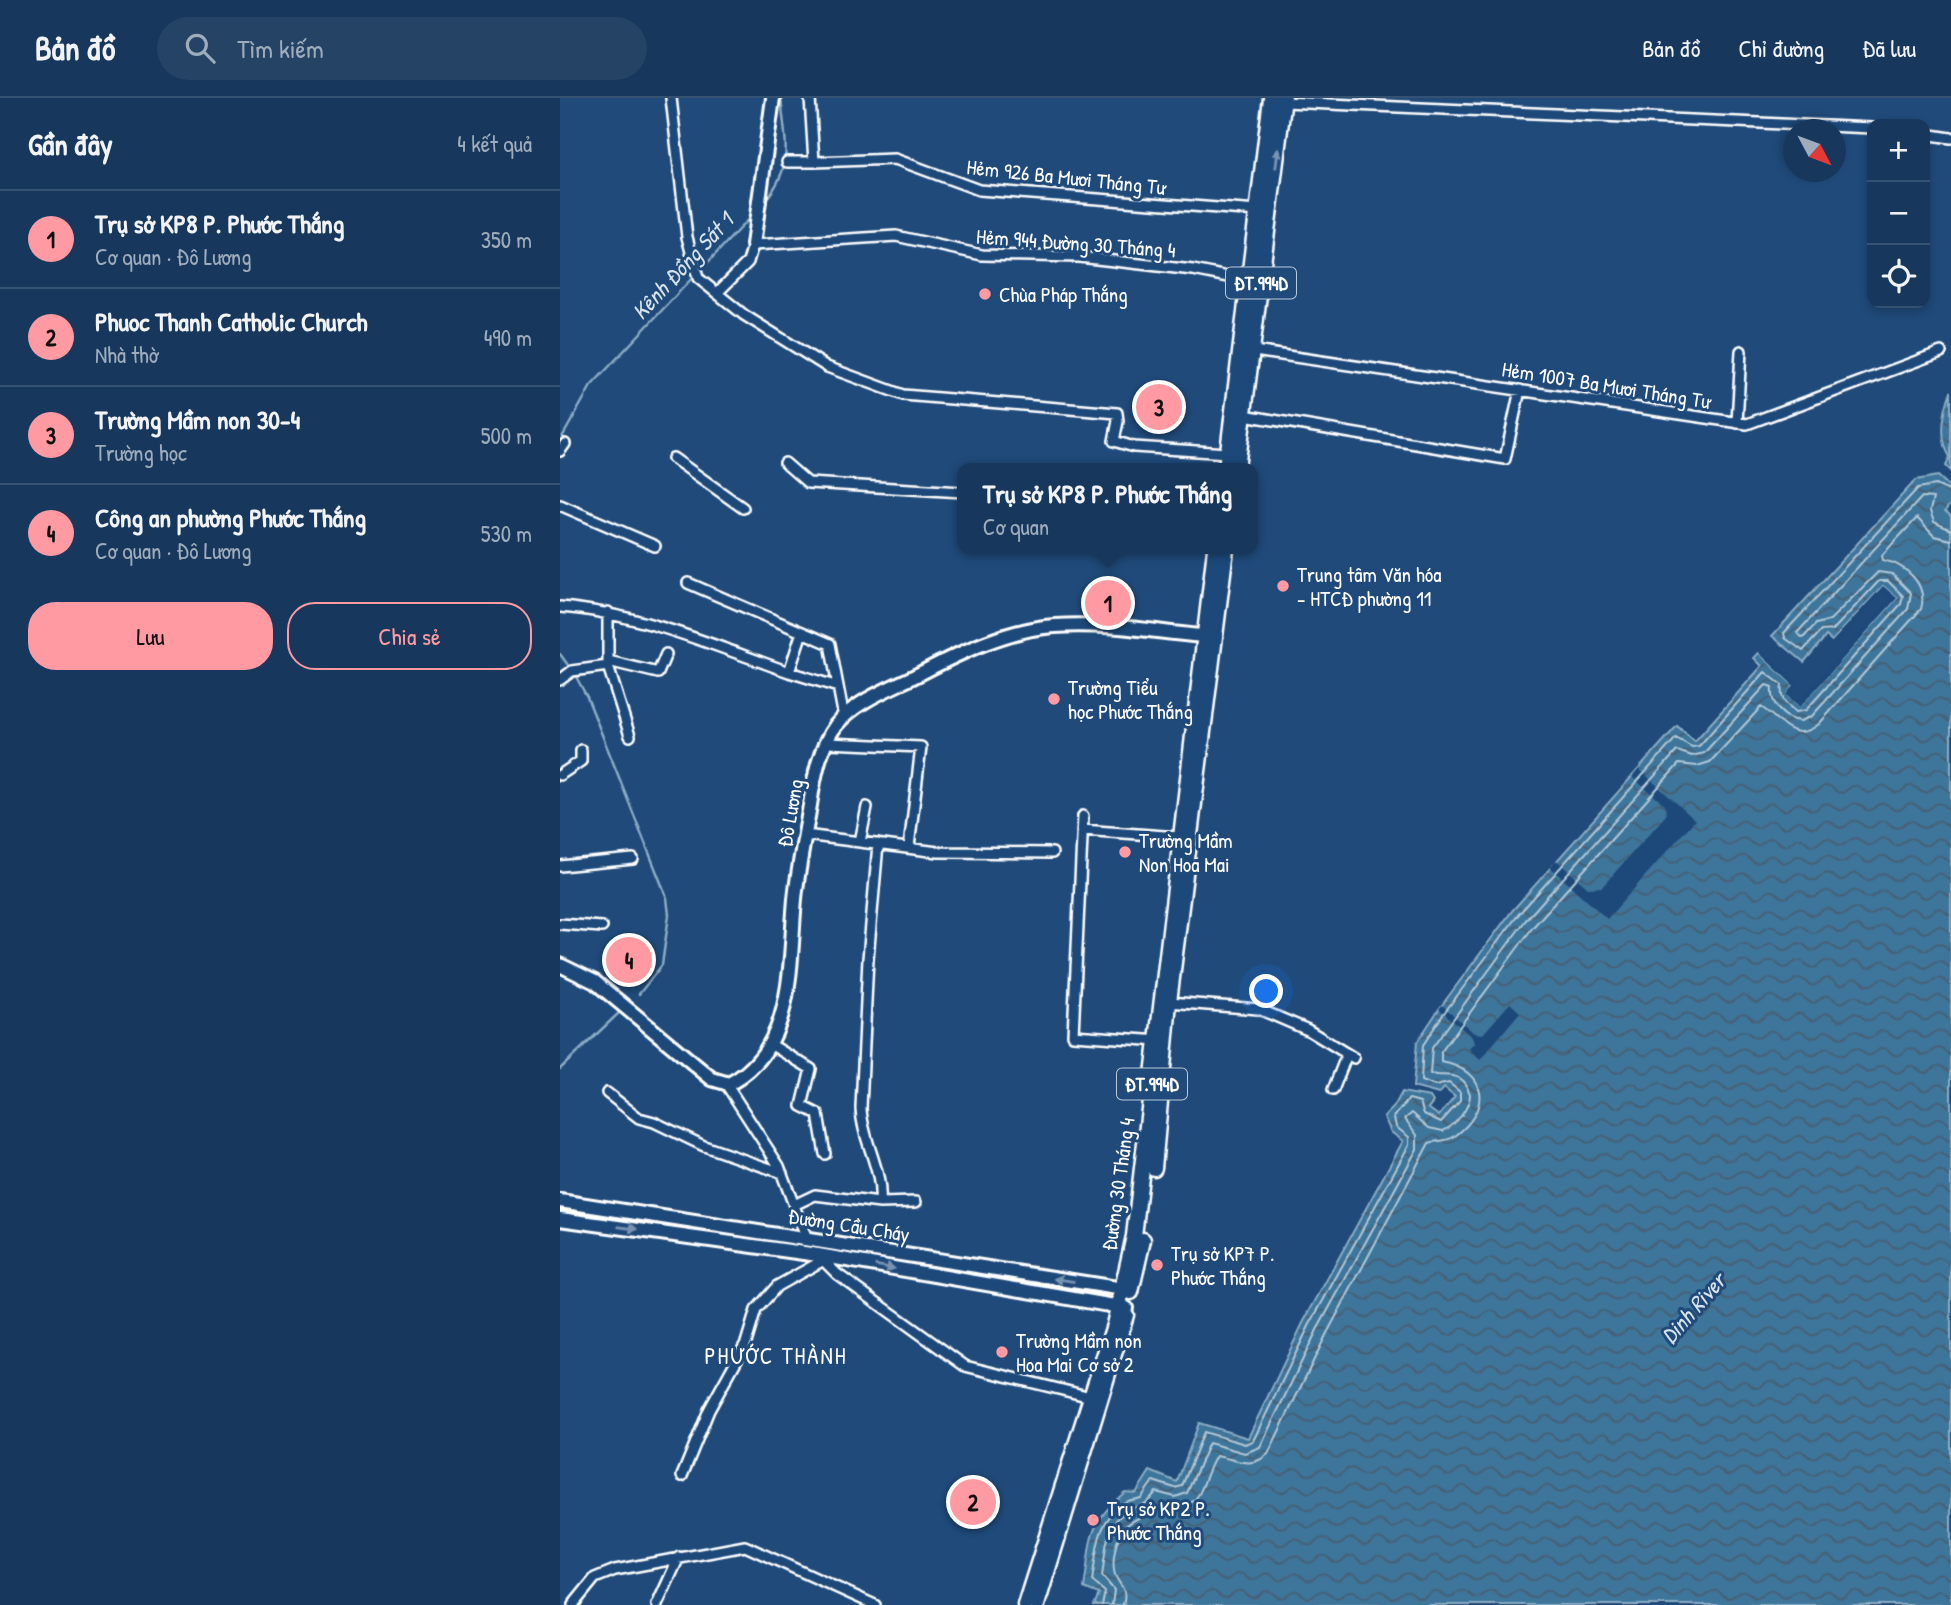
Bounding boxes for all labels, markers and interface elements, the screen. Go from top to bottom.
search box [157,17,647,80]
text: Bản đồ [35,26,115,70]
icon: search [181,29,219,67]
text: Tìm kiếm [237,31,324,66]
text: Bản đồ [1642,32,1701,64]
text: Chỉ đường [1739,32,1824,64]
text: Đã lưu [1862,32,1916,64]
north arrow [1783,119,1846,182]
map controls [1867,119,1930,308]
button: + [1867,119,1930,182]
text: Gần đây [28,124,113,164]
text: 4 kết quả [457,128,532,159]
one-way arrow [1271,146,1282,168]
street label: Hẻm 926 Ba Mươi Tháng Tư [965,152,1168,202]
button: − [1867,182,1930,245]
water label: Kênh Đồng Sát 1 [624,203,743,327]
text: Trụ sở KP8 P. Phước Thắng [95,206,344,241]
street label: Hẻm 944 Đường 30 Tháng 4 [975,222,1177,264]
text: 1 [47,224,55,255]
text: 350 m [481,224,532,255]
text: Cơ quan · Đô Lương [95,241,251,272]
button: locate [1867,245,1930,308]
road number: ĐT.994D [1226,267,1296,298]
place label: Chùa Pháp Thắng [999,280,1127,309]
marker: Chùa Pháp Thắng [977,286,993,302]
text: Phuoc Thanh Catholic Church [95,304,367,339]
text: 2 [46,322,56,353]
text: 490 m [484,322,532,353]
text: Nhà thờ [95,339,158,370]
street label: Hẻm 1007 Ba Mươi Tháng Tư [1500,354,1714,416]
pin: 3 [1136,381,1182,433]
text: Trường Mầm non 30-4 [95,402,300,437]
text: 3 [46,420,56,451]
text: 500 m [481,420,532,451]
text: Trường học [95,437,187,468]
popup [957,463,1258,554]
text: Trụ sở KP8 P. Phước Thắng [983,476,1232,511]
text: Công an phường Phước Thắng [95,500,366,535]
text: Cơ quan [983,511,1049,542]
text: 4 [47,518,55,549]
text: 530 m [481,518,532,549]
text: Cơ quan · Đô Lương [95,535,251,566]
place label: Trung tâm Văn hóa - HTCĐ phường 11 [1297,560,1441,613]
pin: 1 [1085,577,1131,629]
marker: Trung tâm Văn hóa - HTCĐ phường 11 [1275,578,1291,594]
button: Lưu [28,602,273,670]
button: Chia sẻ [287,602,532,670]
place label: Trường Tiểu học Phước Thắng [1068,673,1193,726]
marker: Trường Tiểu học Phước Thắng [1046,691,1062,707]
street label: Đô Lương [770,777,810,849]
place label: Trường Mầm Non Hoa Mai [1139,826,1232,879]
marker: Trường Mầm Non Hoa Mai [1117,844,1133,860]
pin: 4 [606,934,652,986]
your location [1249,974,1283,1008]
road number: ĐT.994D [1117,1068,1187,1100]
street label: Đường 30 Tháng 4 [1094,1115,1142,1252]
street label: Đường Cầu Cháy [786,1201,912,1249]
one-way arrow [617,1223,639,1234]
place label: Trụ sở KP7 P. Phước Thắng [1171,1239,1274,1292]
marker: Trụ sở KP7 P. Phước Thắng [1149,1257,1165,1273]
one-way arrow [874,1262,896,1273]
water label: Dinh River [1654,1264,1734,1350]
one-way arrow [1053,1274,1075,1285]
place label: Trường Mầm non Hoa Mai Cơ sở 2 [1016,1326,1142,1379]
district label: PHƯỚC THÀNH [705,1340,847,1371]
marker: Trường Mầm non Hoa Mai Cơ sở 2 [994,1344,1010,1360]
pin: 2 [950,1476,996,1528]
place label: Trụ sở KP2 P. Phước Thắng [1107,1494,1210,1547]
marker: Trụ sở KP2 P. Phước Thắng [1085,1512,1101,1528]

